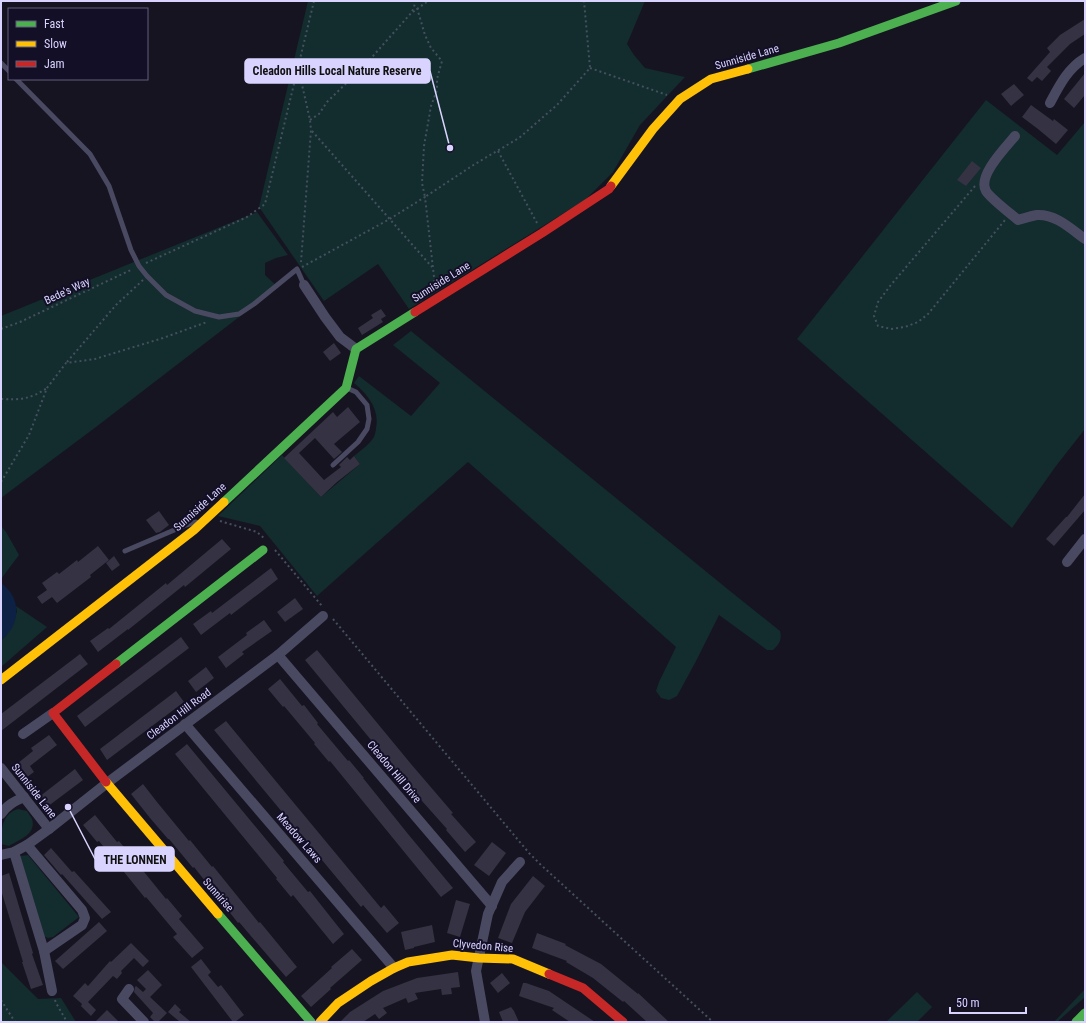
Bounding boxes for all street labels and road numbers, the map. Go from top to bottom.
street label: Sunniside Lane [714,42,780,72]
street label: Sunniside Lane [410,259,472,305]
street label: Bede's Way [42,275,92,307]
street label: Sunniside Lane [171,480,229,534]
street label: Cleadon Hill Road [144,686,214,742]
street label: Cleadon Hill Drive [364,738,424,806]
street label: Sunniside Lane [9,761,59,821]
street label: Meadow Laws [274,810,324,866]
street label: Sunnirise [200,876,236,914]
street label: Clyvedon Rise [452,937,514,955]

